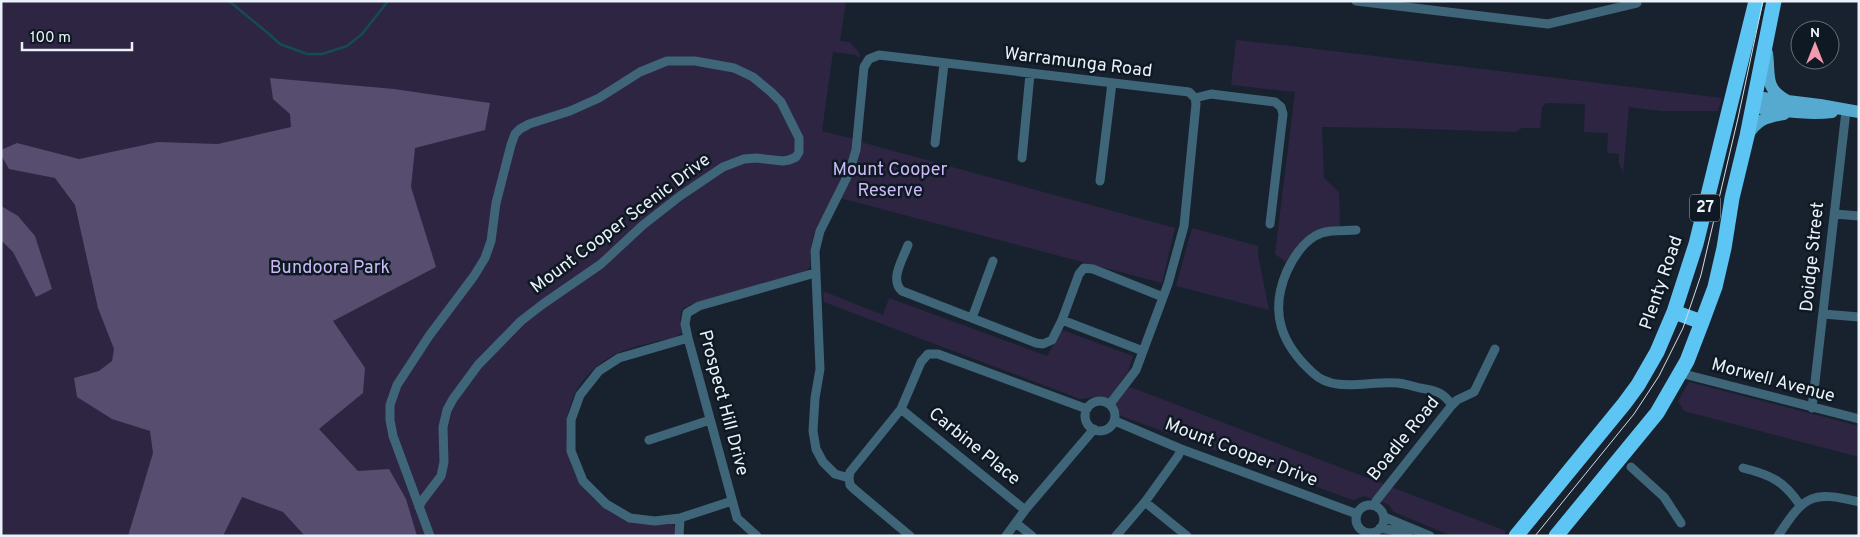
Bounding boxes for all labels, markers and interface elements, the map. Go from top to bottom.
scale bar [22,20,132,52]
north arrow [1790,20,1840,70]
text: N [1810,25,1820,42]
text: 100 m [30,29,71,48]
street label: Warramunga Road [1003,42,1153,84]
street label: Mount Cooper Scenic Drive [526,149,716,299]
park label: Mount Cooper Reserve [832,159,948,203]
road number: 27 [1690,194,1720,222]
street label: Doidge Street [1796,201,1830,313]
street label: Plenty Road [1635,233,1689,333]
park label: Bundoora Park [270,257,390,280]
street label: Prospect Hill Drive [692,328,754,478]
street label: Morwell Avenue [1709,353,1837,409]
street label: Boadle Road [1363,392,1445,486]
street label: Carbine Place [923,403,1025,491]
street label: Mount Cooper Drive [1161,413,1321,493]

